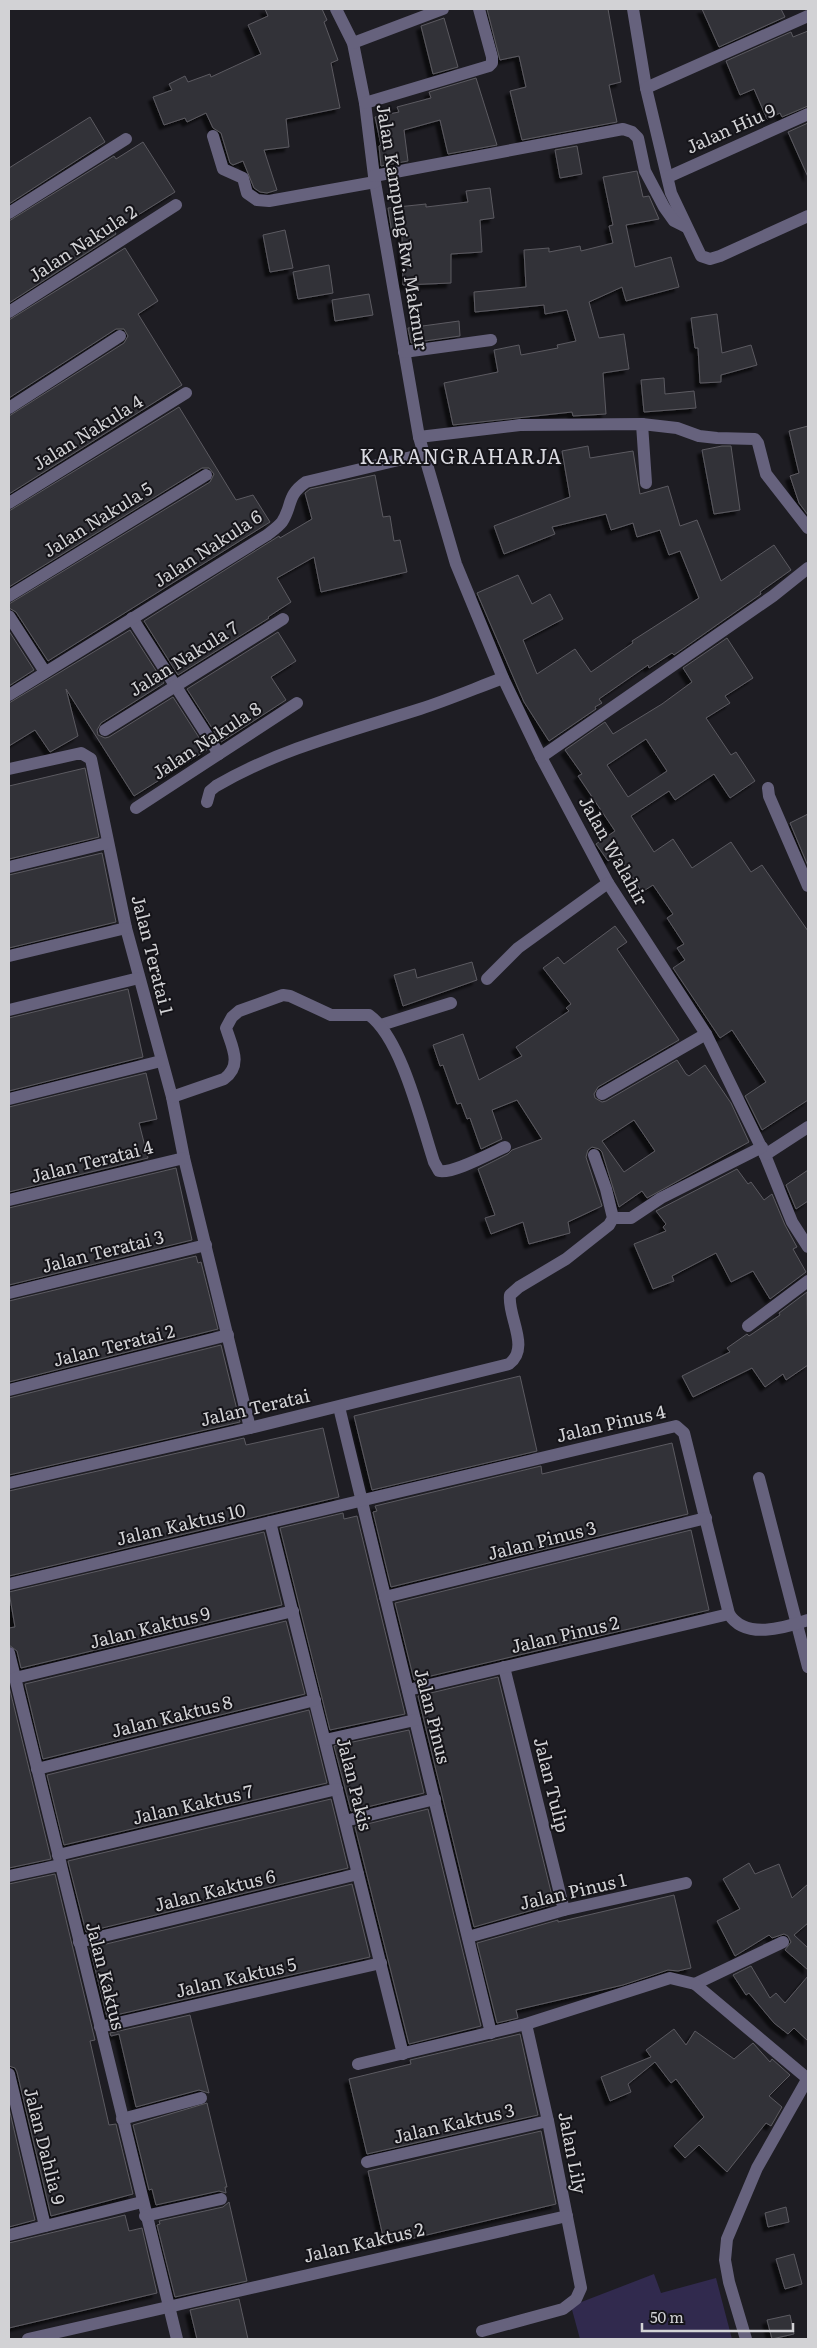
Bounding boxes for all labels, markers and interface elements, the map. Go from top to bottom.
street label: Jalan Hiu 9 [681,96,780,159]
street label: Jalan Kampung Rw. Makmur [371,102,436,352]
street label: Jalan Nakula 2 [23,197,142,288]
street label: Jalan Nakula 4 [27,387,148,476]
district label: KARANGRAHARJA [359,440,563,470]
street label: Jalan Nakula 5 [37,474,157,563]
street label: Jalan Nakula 6 [147,502,267,593]
street label: Jalan Nakula 7 [123,613,243,702]
street label: Jalan Nakula 8 [146,694,266,785]
street label: Jalan Walahir [573,791,656,910]
street label: Jalan Teratai 1 [126,892,181,1017]
street label: Jalan Teratai 4 [28,1132,156,1189]
street label: Jalan Teratai 3 [39,1222,167,1279]
street label: Jalan Teratai 2 [50,1316,177,1373]
street label: Jalan Teratai [197,1381,312,1432]
street label: Jalan Pinus 4 [553,1397,668,1448]
street label: Jalan Kaktus 10 [113,1496,248,1552]
street label: Jalan Pinus 3 [484,1513,599,1566]
street label: Jalan Kaktus 9 [86,1598,213,1655]
street label: Jalan Pinus 2 [508,1608,622,1659]
street label: Jalan Pinus [409,1665,458,1766]
street label: Jalan Kaktus 8 [108,1687,235,1744]
street label: Jalan Pakis [331,1734,380,1833]
street label: Jalan Tulip [528,1734,577,1835]
street label: Jalan Kaktus 7 [130,1777,256,1831]
street label: Jalan Kaktus 6 [151,1861,278,1918]
street label: Jalan Pinus 1 [517,1865,629,1916]
street label: Jalan Kaktus [80,1919,133,2033]
street label: Jalan Kaktus 5 [173,1950,299,2004]
street label: Jalan Dahlia 9 [18,2084,73,2207]
street label: Jalan Kaktus 3 [390,2095,517,2150]
street label: Jalan Lily [552,2109,595,2197]
street label: Jalan Kaktus 2 [301,2215,427,2269]
scale bar [642,2300,793,2332]
text: 50 m [650,2305,684,2328]

